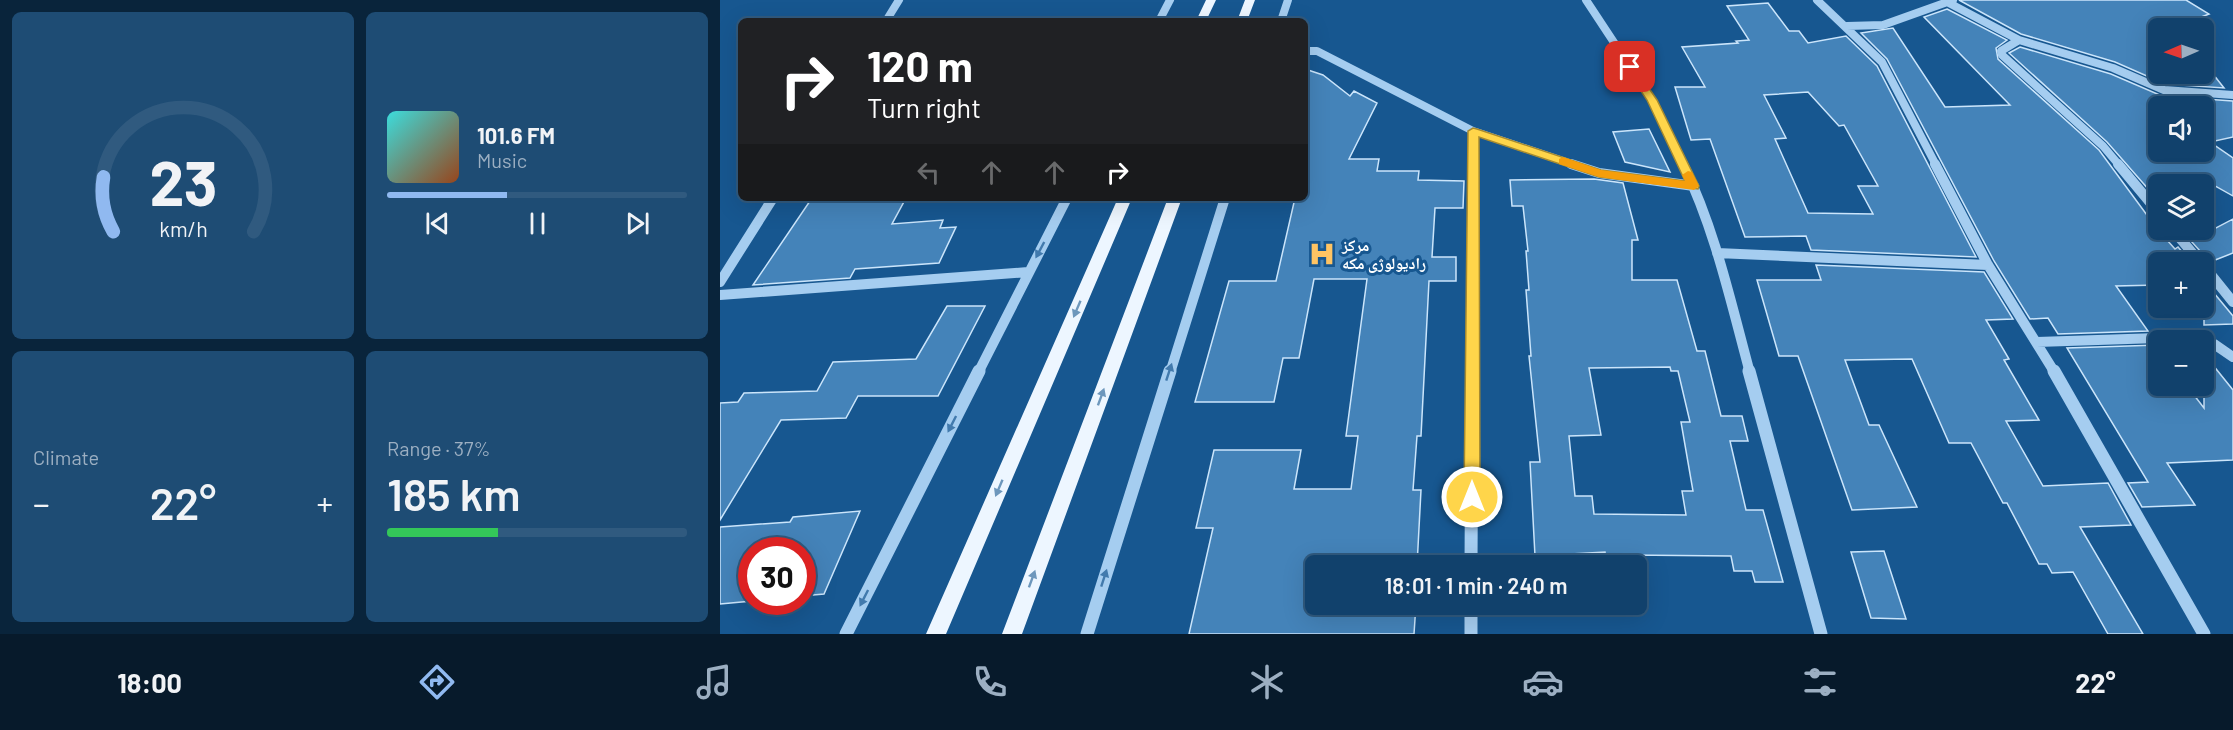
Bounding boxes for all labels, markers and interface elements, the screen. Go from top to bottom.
north arrow [2148,18,2214,84]
map controls [2148,18,2214,396]
text: 120 m [867,40,973,90]
pin [1604,41,1655,92]
icon: right [768,42,846,120]
icon: arrive [1613,50,1646,83]
text: Turn right [867,91,981,123]
button: sound [2148,96,2214,162]
text: 101.6 FM [477,122,555,148]
text: 23 [149,145,217,219]
text: Music [477,148,527,172]
icon: left [912,156,945,189]
icon: ahead [975,156,1008,189]
icon: ahead [1038,156,1071,189]
icon: right [1101,156,1134,189]
button: layers [2148,174,2214,240]
icon: previous [421,207,454,240]
icon: pause [521,207,554,240]
icon: next [621,207,654,240]
text: km/h [159,217,207,242]
place label: مرکز رادیولوژی مکه [1341,235,1426,273]
hospital icon: مرکز رادیولوژی مکه [1307,239,1337,269]
one-way arrow [1035,242,1045,259]
button: + [2148,252,2214,318]
one-way arrow [1072,301,1081,318]
button: − [2148,330,2214,396]
one-way arrow [1165,363,1175,381]
one-way arrow [1096,387,1106,405]
one-way arrow [947,415,956,432]
text: Range · 37% [387,436,491,460]
text: Climate [33,445,99,469]
position arrow [1440,465,1504,529]
text: 185 km [387,466,521,520]
text: 22° [150,475,216,529]
one-way arrow [994,480,1004,498]
text: − [33,483,50,523]
text: + [316,483,333,523]
speed limit sign: 30 [738,537,816,615]
one-way arrow [1100,569,1109,587]
one-way arrow [1028,570,1038,588]
text: 18:01 · 1 min · 240 m [1385,572,1567,598]
one-way arrow [859,590,869,607]
icon: directions [416,661,458,703]
icon: music [693,661,735,703]
icon: phone [969,661,1011,703]
icon: climate [1246,661,1288,703]
icon: car [1522,661,1564,703]
icon: filters [1799,661,1841,703]
text: 18:00 [117,666,182,698]
text: 22° [2075,666,2116,698]

